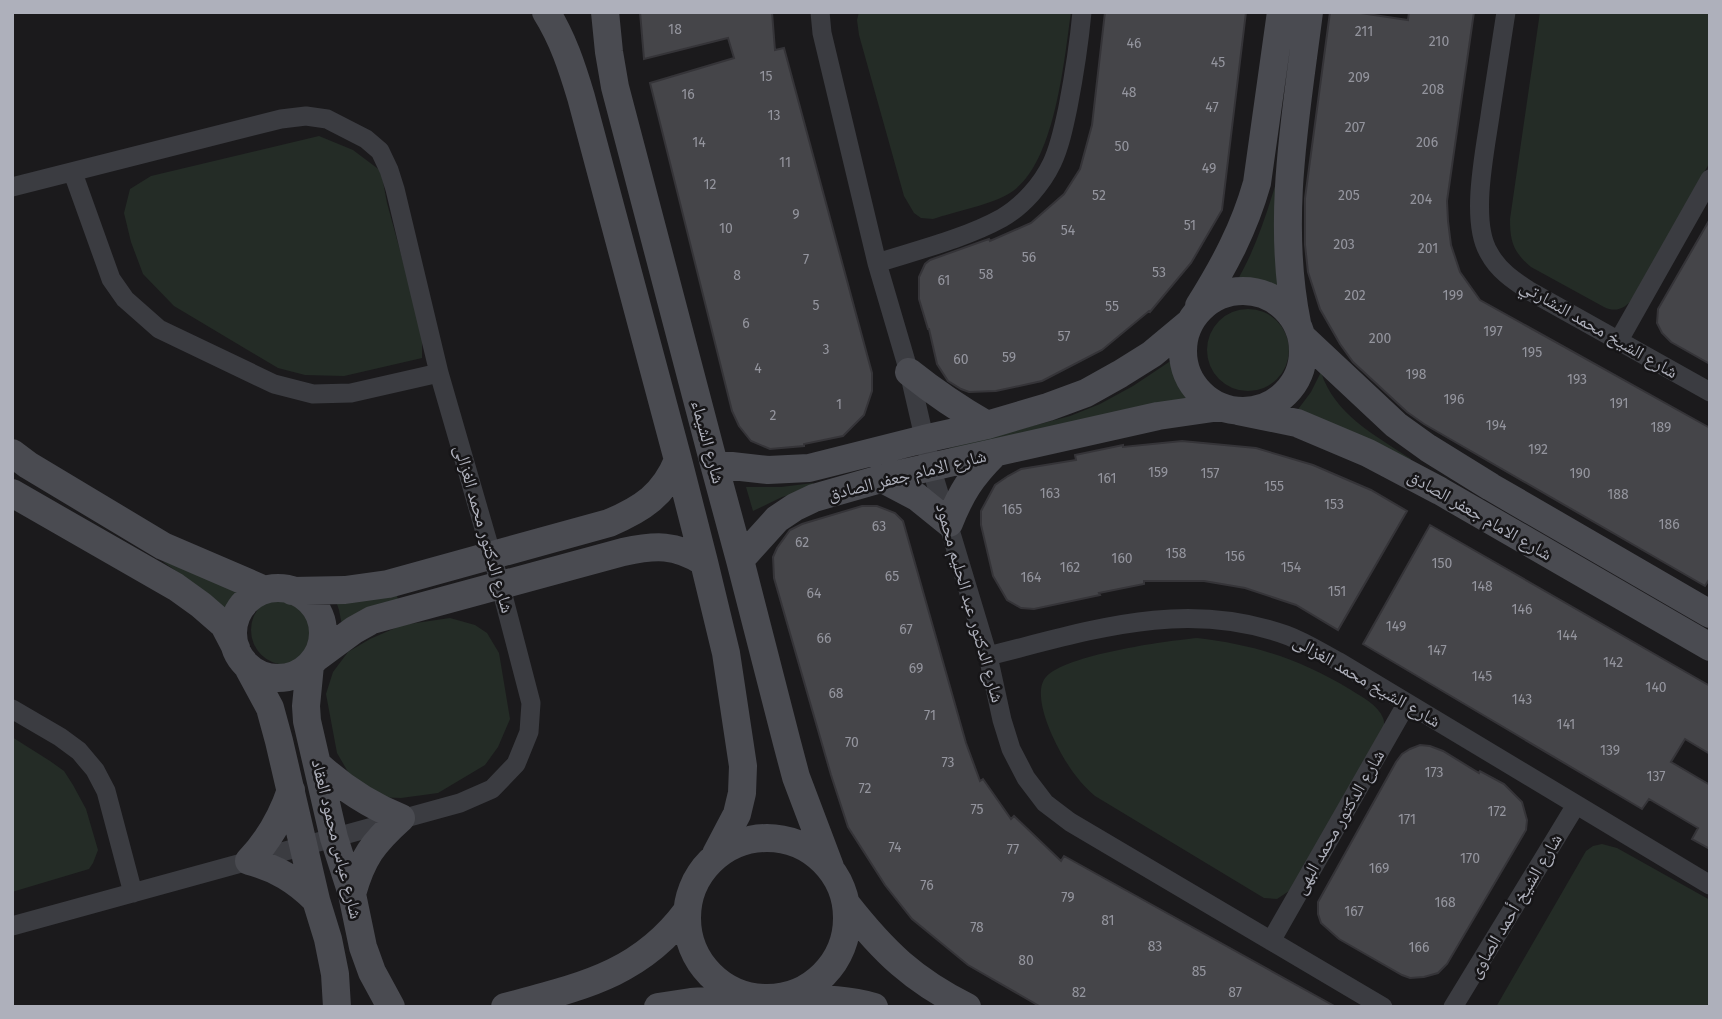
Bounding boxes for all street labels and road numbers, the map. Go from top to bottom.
street label: شارع الشيخ محمد النشارتي [1514,275,1682,386]
street label: شارع الشيماء [686,398,730,486]
street label: شارع الدكتور محمد الغزالى [449,442,519,616]
street label: شارع الامام جعفر الصادق [825,445,989,506]
street label: شارع الامام جعفر الصادق [1404,465,1556,566]
street label: شارع الدكتور عبد الحليم محمود [930,501,1009,705]
street label: شارع الشيخ محمد الغزالى [1289,630,1445,733]
street label: شارع الدكتور محمد البهى [1289,746,1389,898]
street label: شارع عباس محمود العقاد [307,757,367,921]
street label: شارع الشيخ أحمد الصاوى [1463,830,1568,983]

